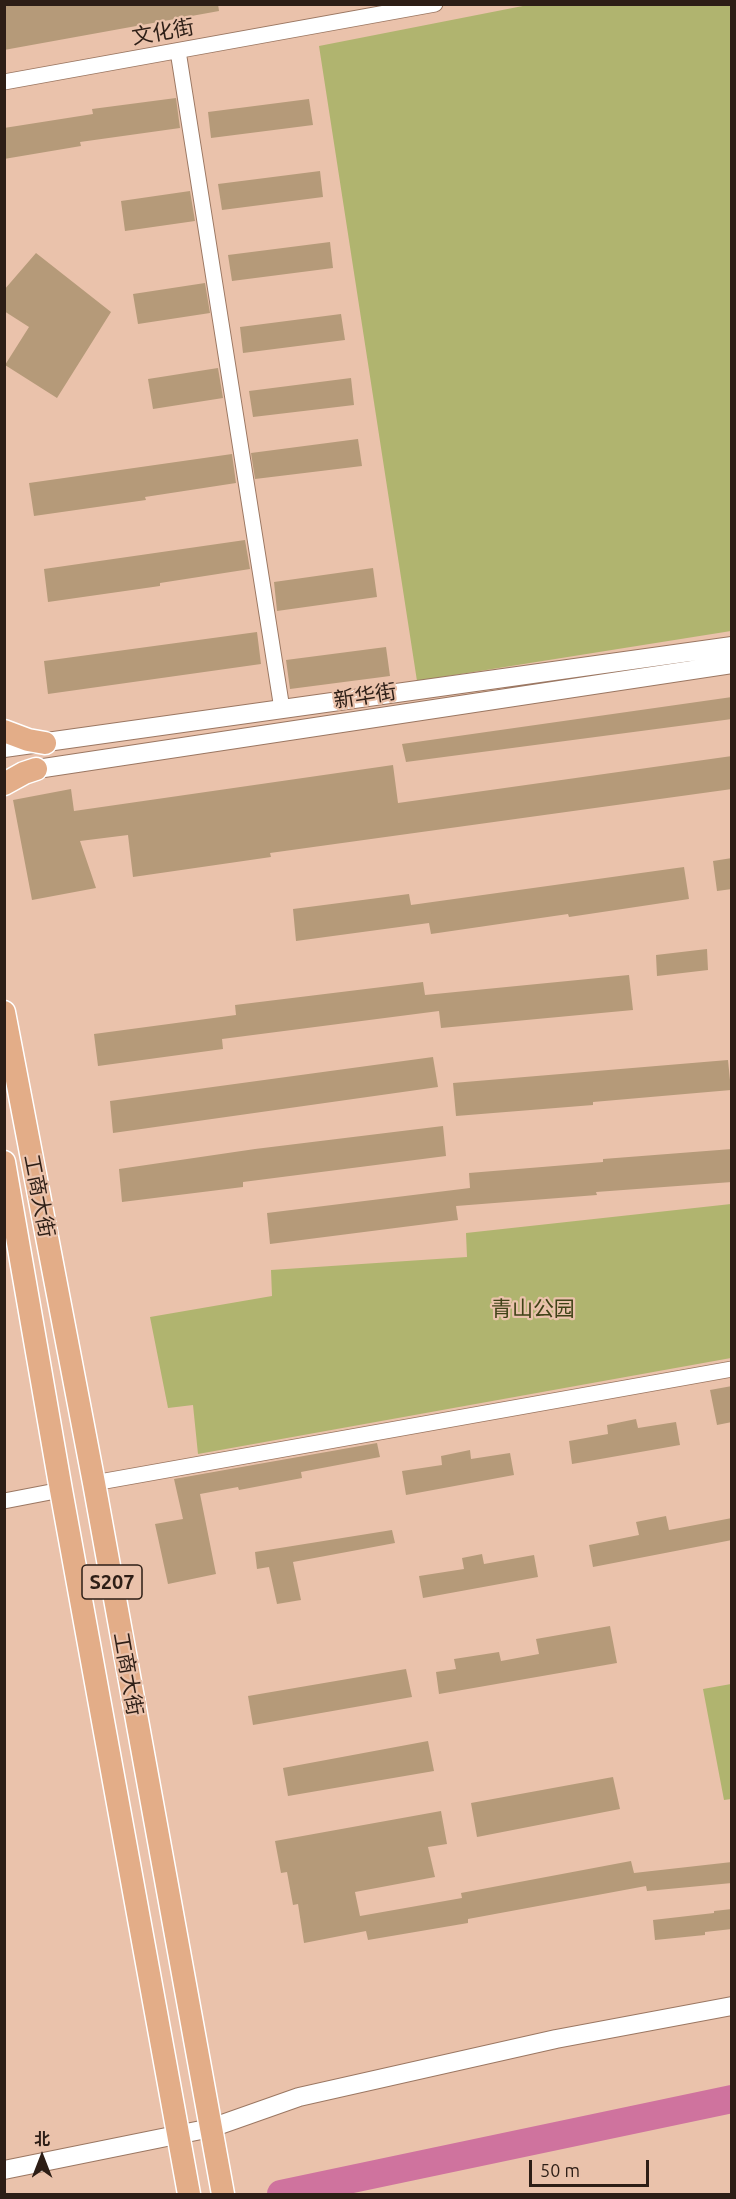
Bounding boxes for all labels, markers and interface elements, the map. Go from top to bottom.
street label: 文化街 [130,14,196,50]
street label: 新华街 [332,679,398,713]
street label: 工商大街 [19,1152,59,1240]
park label: 青山公园 [491,1296,575,1322]
road number: S207 [82,1565,142,1599]
street label: 工商大街 [108,1630,148,1718]
north arrow [12,2127,72,2187]
text: 北 [34,2130,50,2148]
scale bar [532,2148,652,2186]
text: 50 m [540,2160,580,2180]

